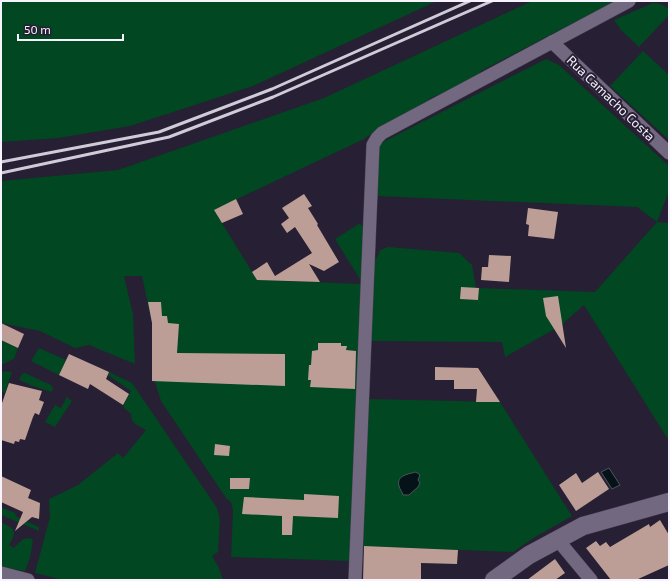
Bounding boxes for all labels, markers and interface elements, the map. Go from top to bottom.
scale bar [18,16,123,42]
text: 50 m [24,22,51,36]
street label: Rua Camacho Costa [564,52,658,144]

